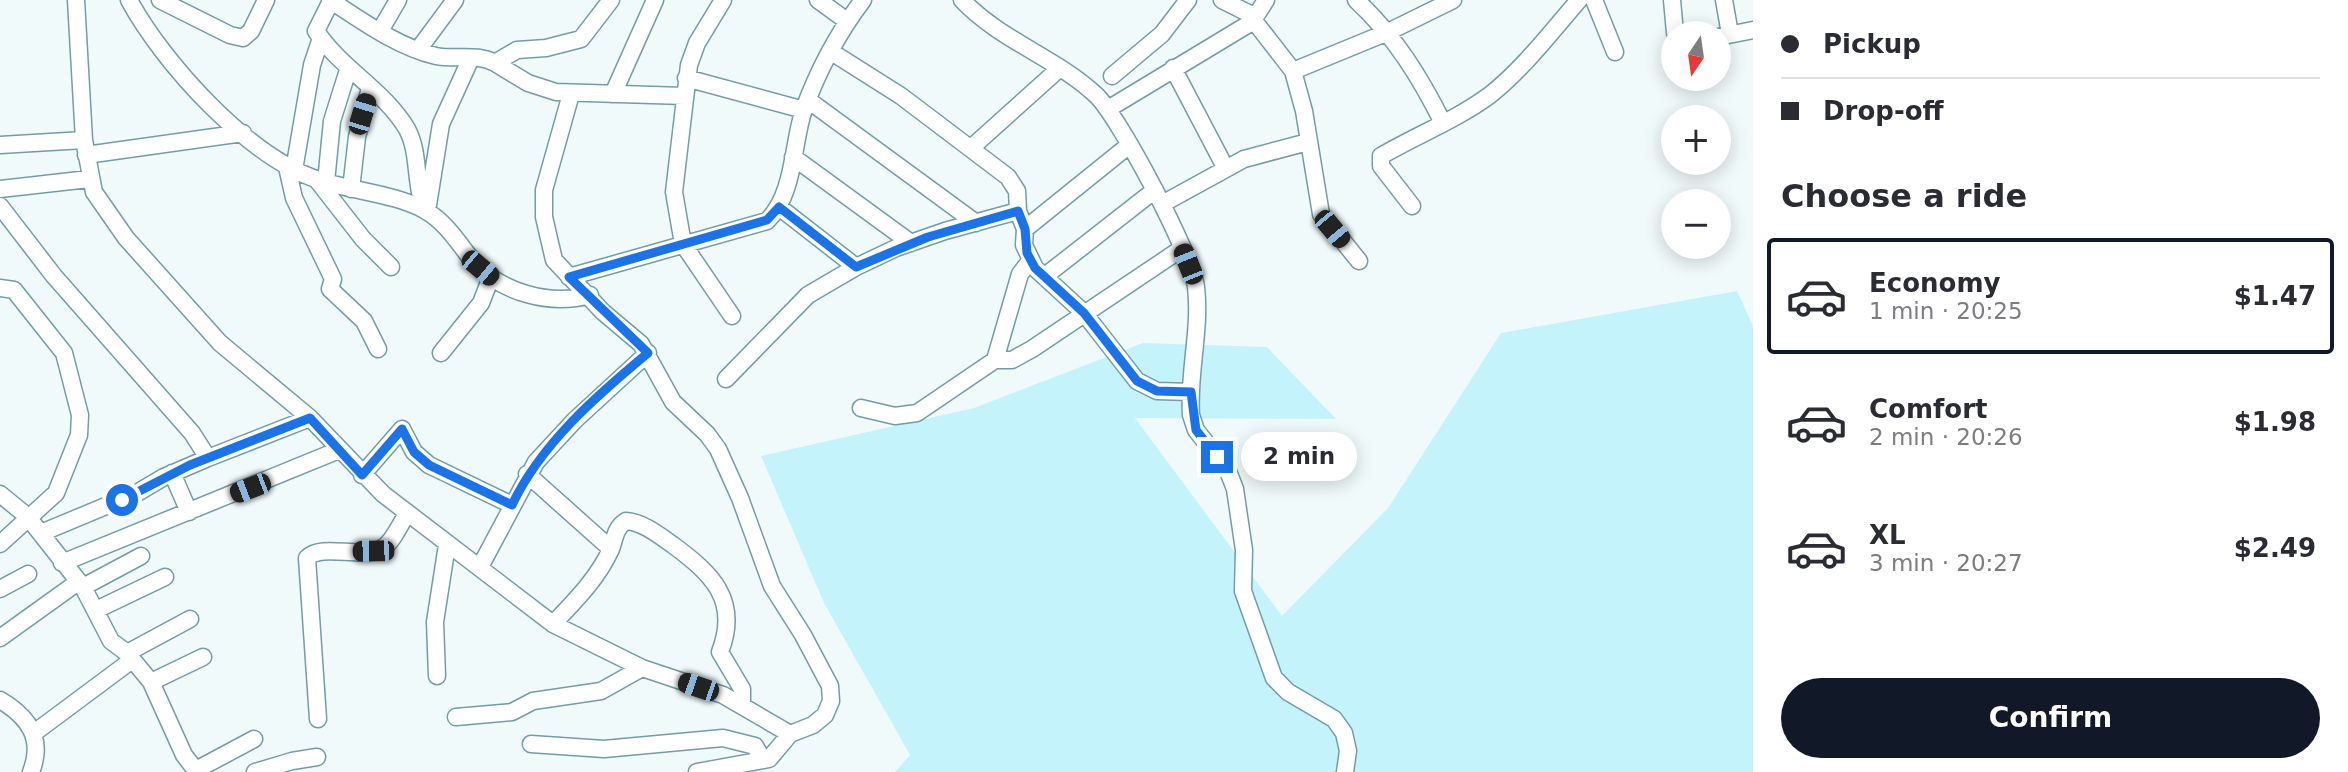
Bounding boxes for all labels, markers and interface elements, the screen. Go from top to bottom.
north arrow [1661,21,1731,91]
map controls [1661,21,1731,259]
text: Pickup [1823,29,1921,59]
car [346,91,379,137]
text: Drop-off [1823,96,1944,126]
button: + [1661,105,1731,175]
text: Choose a ride [1781,177,2027,215]
button: − [1661,189,1731,259]
car [1311,206,1354,252]
car [1171,241,1206,287]
car [458,246,503,290]
icon: car [1785,265,1848,328]
text: Economy [1869,268,2000,298]
text: $1.47 [2234,281,2316,311]
text: 1 min · 20:25 [1869,298,2023,324]
icon: car [1785,391,1848,454]
text: Comfort [1869,394,1987,424]
text: $1.98 [2234,407,2316,437]
text: 2 min · 20:26 [1869,424,2023,450]
callout: 2 min [1242,433,1357,482]
route end [1201,441,1233,473]
text: 2 min [1263,443,1335,469]
car [227,471,274,505]
route start [106,484,138,516]
icon: car [1785,517,1848,580]
text: XL [1869,520,1906,550]
text: $2.49 [2234,533,2316,563]
car [352,540,395,562]
text: 3 min · 20:27 [1869,550,2023,576]
car [675,670,722,704]
button: Confirm [1781,678,2320,758]

